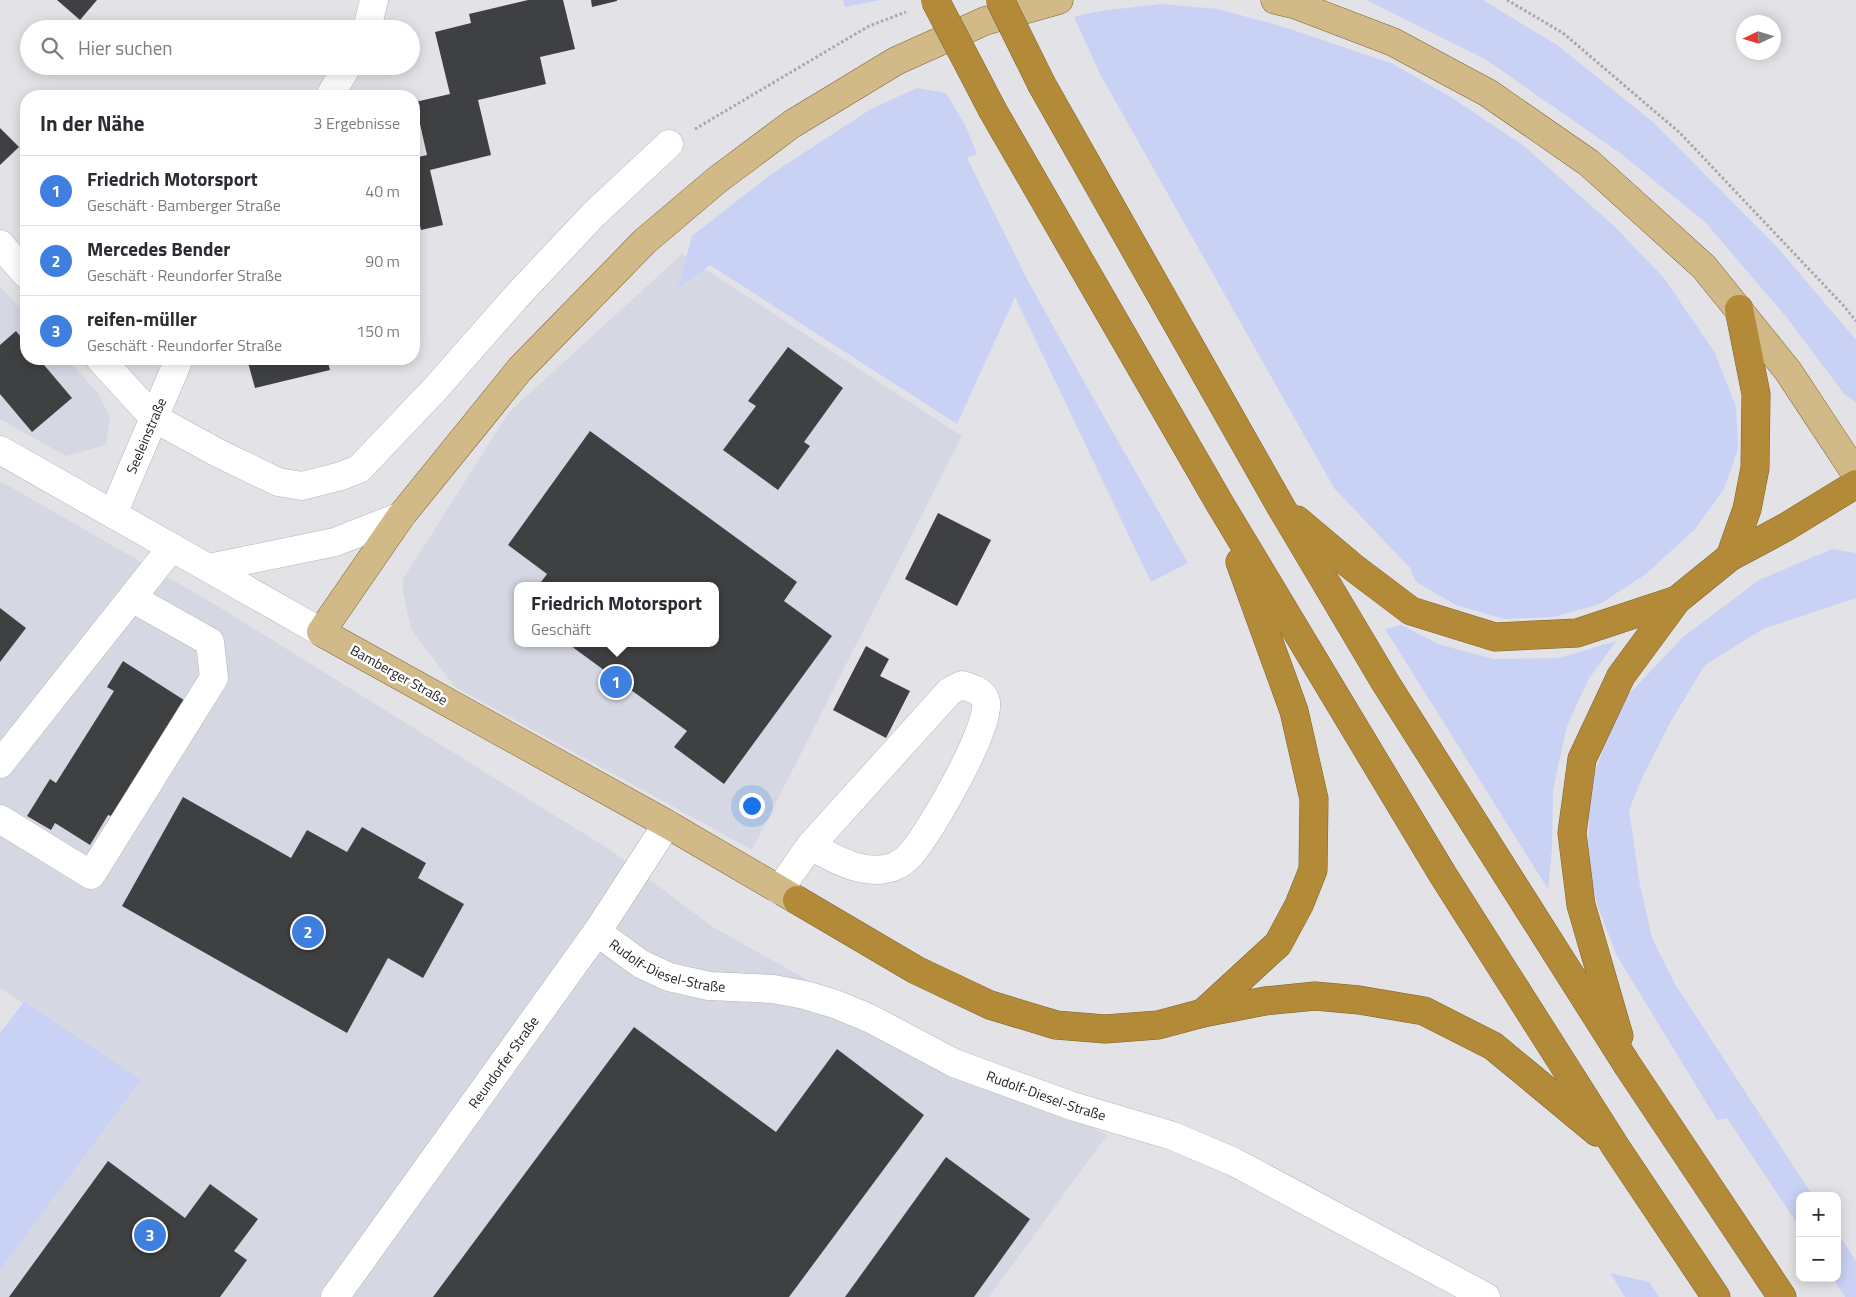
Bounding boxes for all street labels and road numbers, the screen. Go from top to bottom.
street label: Seeleinstraße [120,394,171,477]
street label: Bamberger Straße [347,639,452,710]
street label: Rudolf-Diesel-Straße [605,933,726,997]
street label: Reundorfer Straße [463,1011,543,1112]
street label: Rudolf-Diesel-Straße [984,1065,1109,1126]

